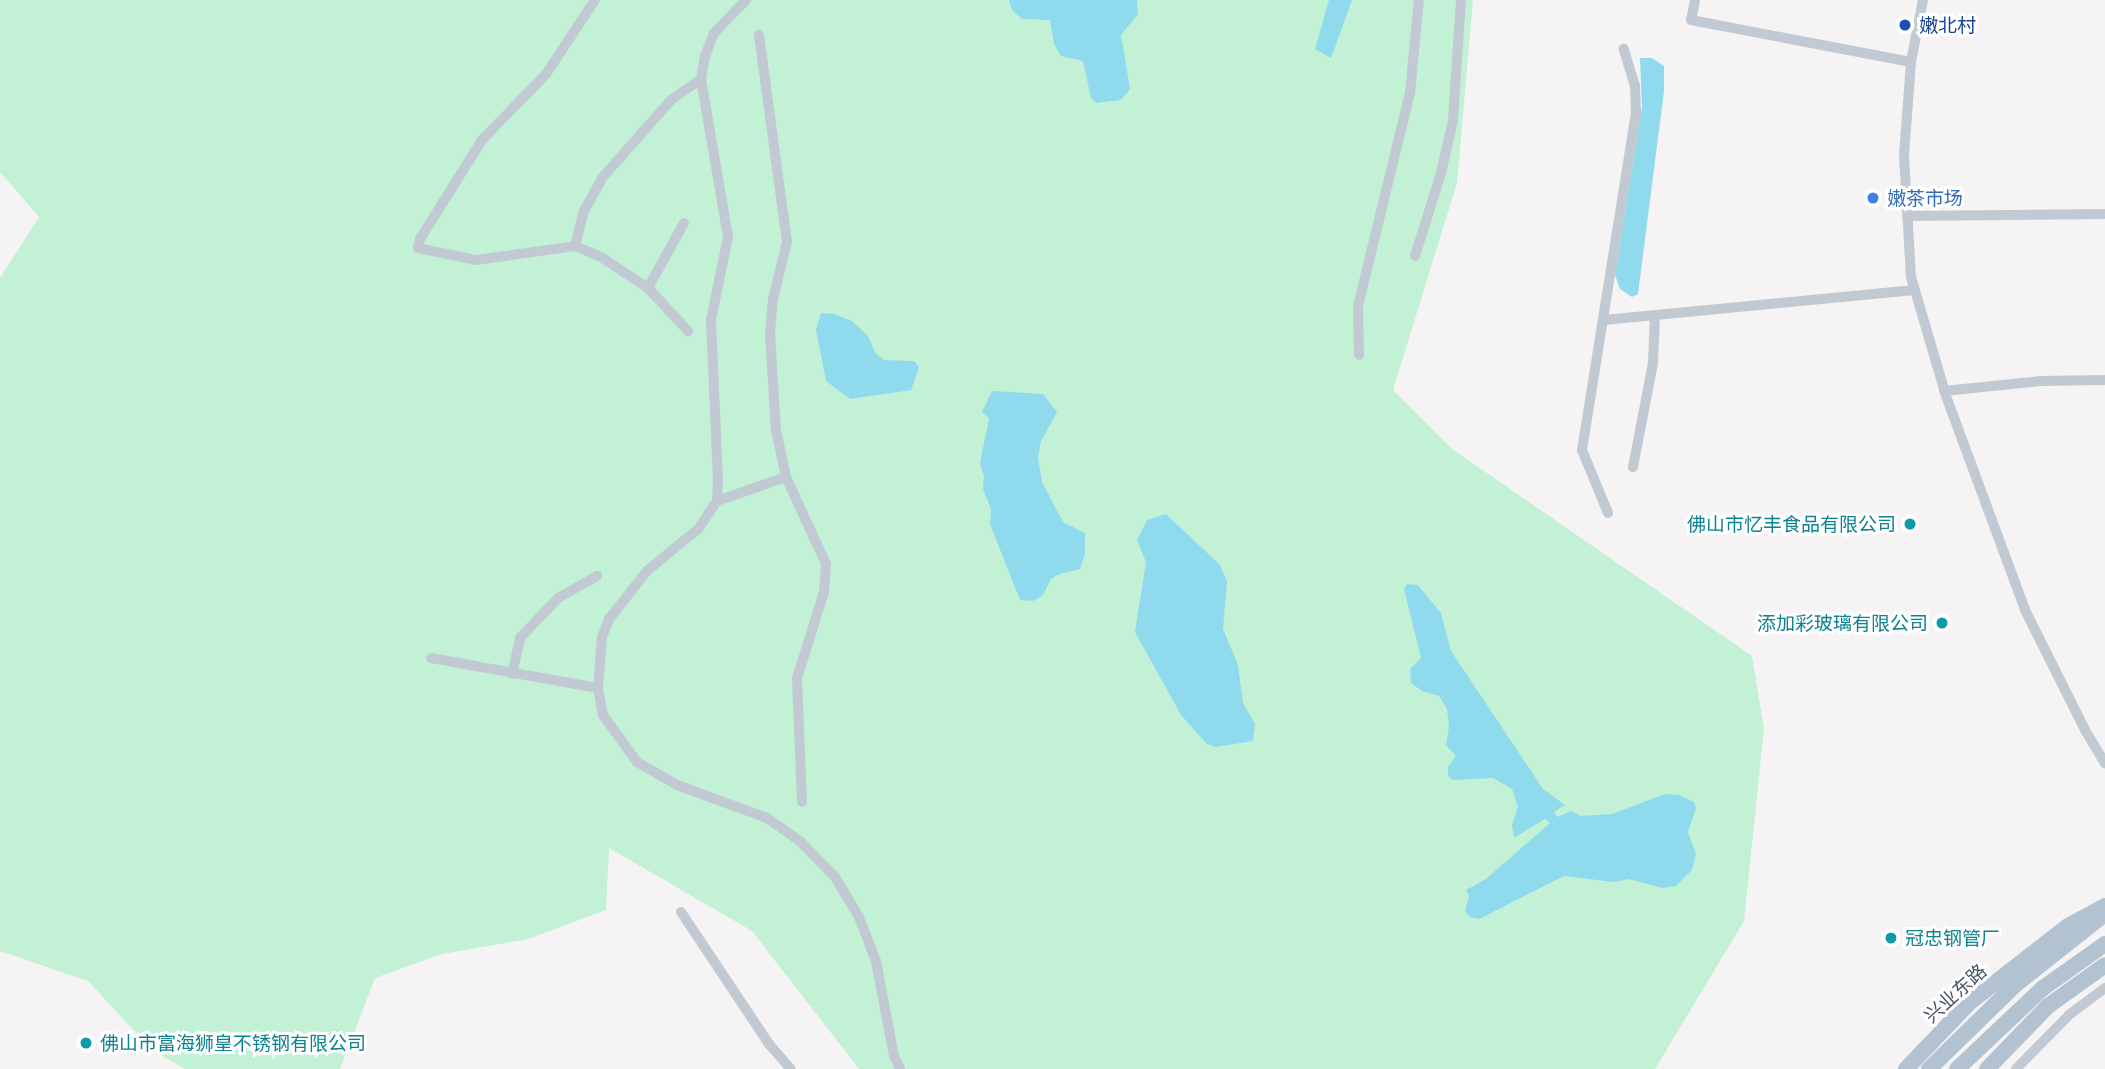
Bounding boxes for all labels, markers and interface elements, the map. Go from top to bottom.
place label: 嫩北村 [1919,14,1976,36]
marker: 嫩北村 [1897,17,1913,33]
place label: 嫩茶市场 [1887,187,1963,209]
marker: 嫩茶市场 [1865,190,1881,206]
place label: 佛山市忆丰食品有限公司 [1687,513,1896,535]
marker: 佛山市忆丰食品有限公司 [1902,516,1918,532]
place label: 添加彩玻璃有限公司 [1757,612,1928,634]
marker: 添加彩玻璃有限公司 [1934,615,1950,631]
place label: 冠忠钢管厂 [1905,927,2000,949]
marker: 冠忠钢管厂 [1883,930,1899,946]
street label: 兴业东路 [1919,959,1991,1027]
place label: 佛山市富海狮皇不锈钢有限公司 [100,1032,366,1054]
marker: 佛山市富海狮皇不锈钢有限公司 [78,1035,94,1051]

